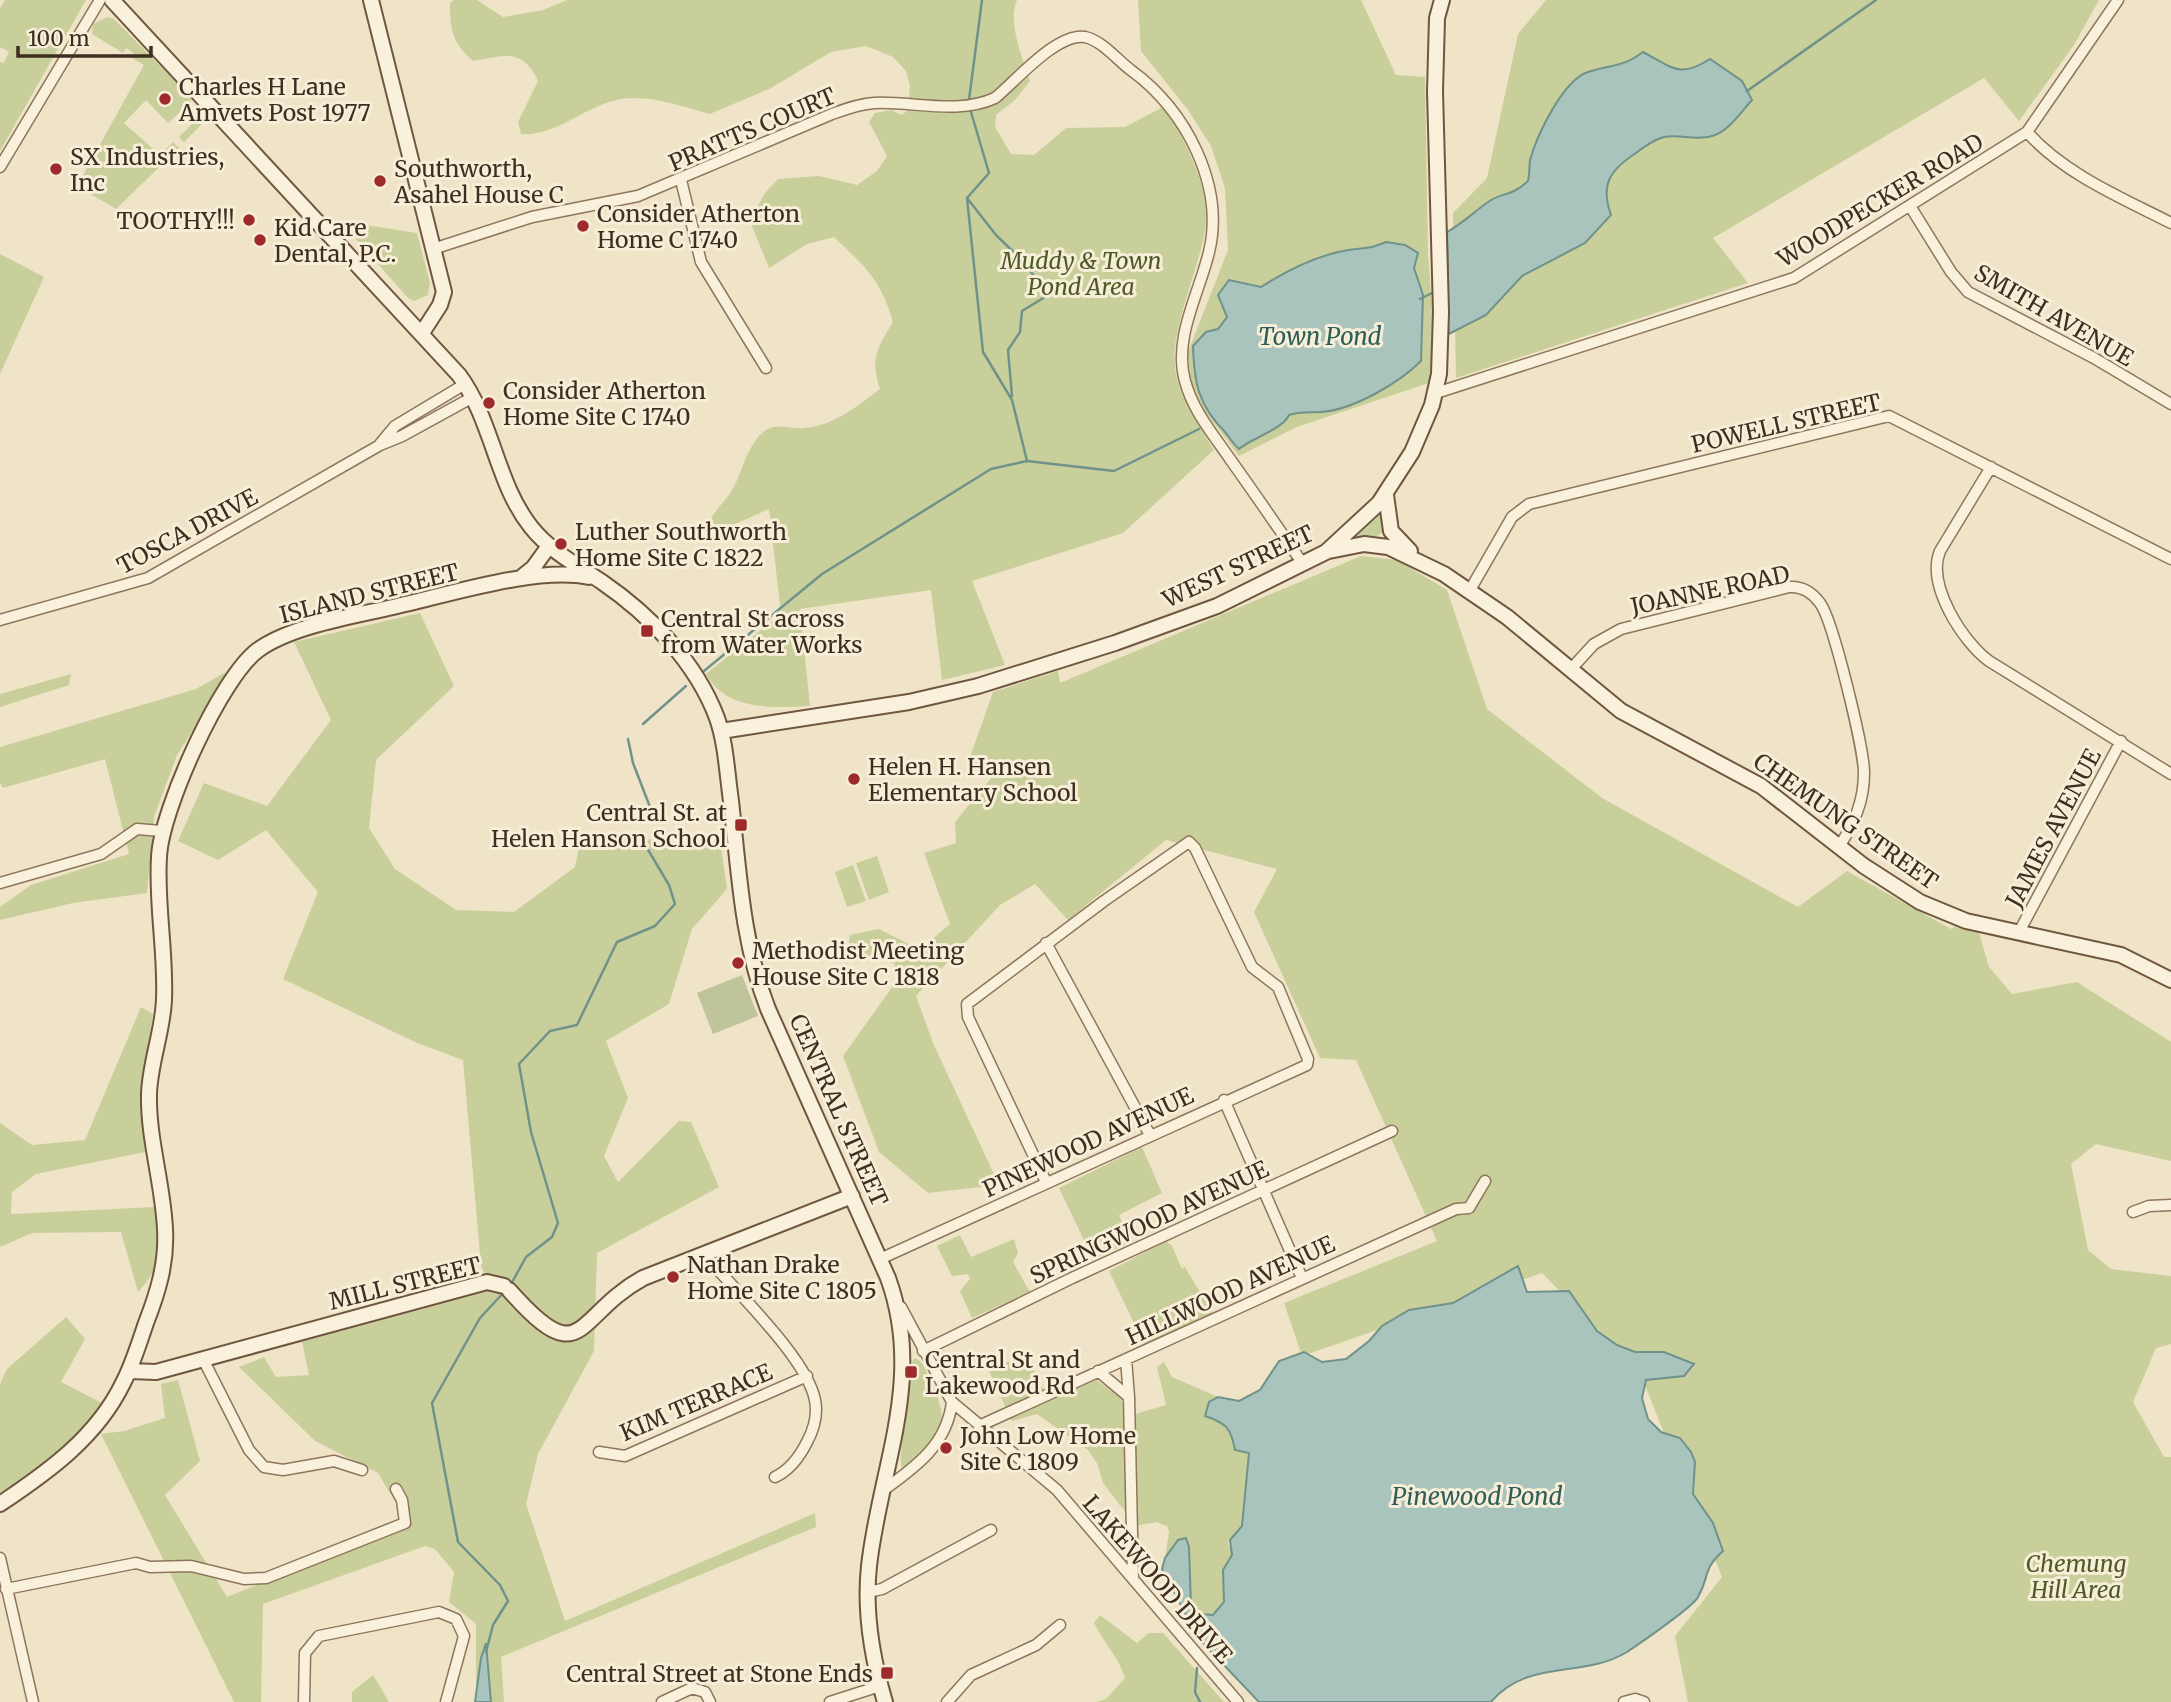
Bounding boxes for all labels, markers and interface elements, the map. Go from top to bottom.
scale bar [18,14,150,58]
text: 100 m [28,25,90,52]
place label: Charles H Lane Amvets Post 1977 [178,72,371,127]
street label: PRATTS COURT [664,81,840,177]
marker: Charles H Lane Amvets Post 1977 [157,91,173,107]
street label: WOODPECKER ROAD [1771,127,1988,274]
place label: SX Industries, Inc [70,142,224,197]
place label: Southworth, Asahel House C [393,154,564,209]
marker: SX Industries, Inc [48,161,64,177]
marker: Southworth, Asahel House C [372,173,388,189]
place label: Consider Atherton Home C 1740 [597,199,800,254]
place label: TOOTHY!!! [116,206,235,235]
marker: TOOTHY!!! [241,212,257,228]
place label: Kid Care Dental, P.C. [274,213,396,268]
marker: Consider Atherton Home C 1740 [575,218,591,234]
marker: Kid Care Dental, P.C. [252,232,268,248]
park label: Muddy & Town Pond Area [1000,246,1161,301]
street label: SMITH AVENUE [1969,258,2139,373]
water label: Town Pond [1258,321,1382,352]
place label: Consider Atherton Home Site C 1740 [503,376,706,431]
street label: POWELL STREET [1688,387,1884,459]
marker: Consider Atherton Home Site C 1740 [481,395,497,411]
street label: TOSCA DRIVE [112,482,263,580]
place label: Luther Southworth Home Site C 1822 [575,517,787,572]
street label: WEST STREET [1157,518,1318,614]
marker: Luther Southworth Home Site C 1822 [553,536,569,552]
street label: ISLAND STREET [276,557,462,629]
street label: JOANNE ROAD [1627,559,1792,621]
place label: Central St across from Water Works [661,604,863,659]
marker: Central St across from Water Works [639,623,655,639]
street label: JAMES AVENUE [1999,743,2107,913]
street label: CHEMUNG STREET [1748,746,1944,896]
place label: Helen H. Hansen Elementary School [868,752,1077,807]
marker: Helen H. Hansen Elementary School [846,771,862,787]
place label: Central St. at Helen Hanson School [491,798,727,853]
marker: Central St. at Helen Hanson School [733,817,749,833]
place label: Methodist Meeting House Site C 1818 [752,936,964,991]
marker: Methodist Meeting House Site C 1818 [730,955,746,971]
street label: CENTRAL STREET [784,1009,894,1211]
street label: PINEWOOD AVENUE [978,1080,1198,1204]
street label: SPRINGWOOD AVENUE [1025,1154,1273,1290]
street label: HILLWOOD AVENUE [1121,1229,1339,1351]
street label: MILL STREET [326,1250,484,1316]
place label: Nathan Drake Home Site C 1805 [687,1250,877,1305]
marker: Nathan Drake Home Site C 1805 [665,1269,681,1285]
place label: Central St and Lakewood Rd [925,1345,1080,1400]
street label: KIM TERRACE [616,1357,777,1447]
marker: Central St and Lakewood Rd [903,1364,919,1380]
place label: John Low Home Site C 1809 [959,1421,1136,1476]
marker: John Low Home Site C 1809 [938,1440,954,1456]
water label: Pinewood Pond [1392,1481,1563,1512]
street label: LAKEWOOD DRIVE [1077,1489,1239,1669]
park label: Chemung Hill Area [2026,1549,2127,1604]
place label: Central Street at Stone Ends [566,1659,873,1688]
marker: Central Street at Stone Ends [879,1665,895,1681]

